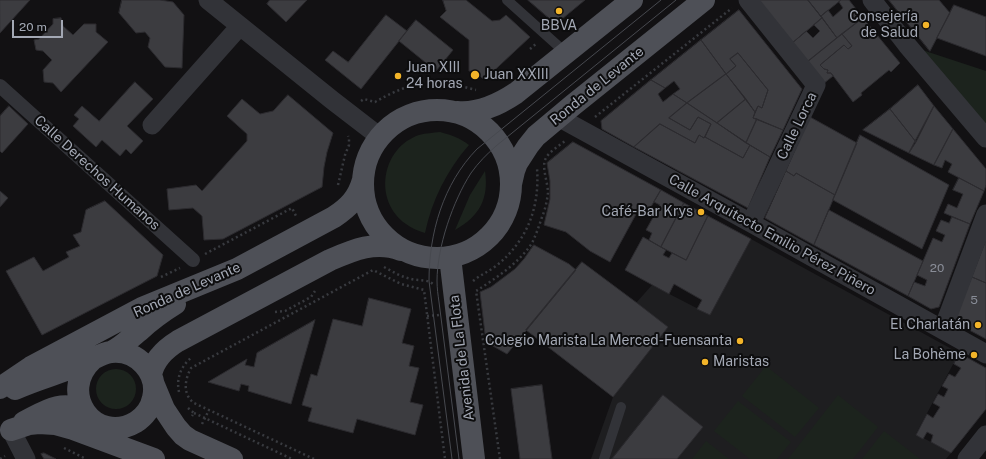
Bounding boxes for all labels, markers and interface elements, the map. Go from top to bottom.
marker: BBVA [554,6,564,16]
place label: Consejería de Salud [849,9,918,42]
scale bar [14,12,65,38]
place label: BBVA [541,18,577,34]
text: 20 m [19,20,47,34]
marker: Consejería de Salud [921,20,931,30]
street label: Ronda de Levante [547,43,647,129]
place label: Juan XIII 24 horas [406,60,463,92]
place label: Juan XXIII [484,67,549,83]
marker: Juan XXIII [469,69,481,81]
marker: Juan XIII 24 horas [393,71,403,81]
street label: Calle Lorca [773,90,821,162]
street label: Calle Derechos Humanos [31,112,163,234]
street label: Calle Arquitecto Emilio Pérez Piñero [666,171,878,299]
place label: Café-Bar Krys [601,204,693,220]
marker: Café-Bar Krys [696,207,706,217]
street label: Ronda de Levante [131,259,243,321]
house number: 20 [930,261,944,275]
house number: 5 [970,293,978,307]
street label: Avenida de La Flota [446,294,478,422]
place label: El Charlatán [890,317,970,333]
marker: El Charlatán [973,320,983,330]
place label: Colegio Marista La Merced-Fuensanta [485,333,732,349]
marker: Colegio Marista La Merced-Fuensanta [735,336,745,346]
place label: La Bohème [894,347,966,363]
marker: La Bohème [969,350,979,360]
place label: Maristas [713,354,769,370]
marker: Maristas [700,357,710,367]

